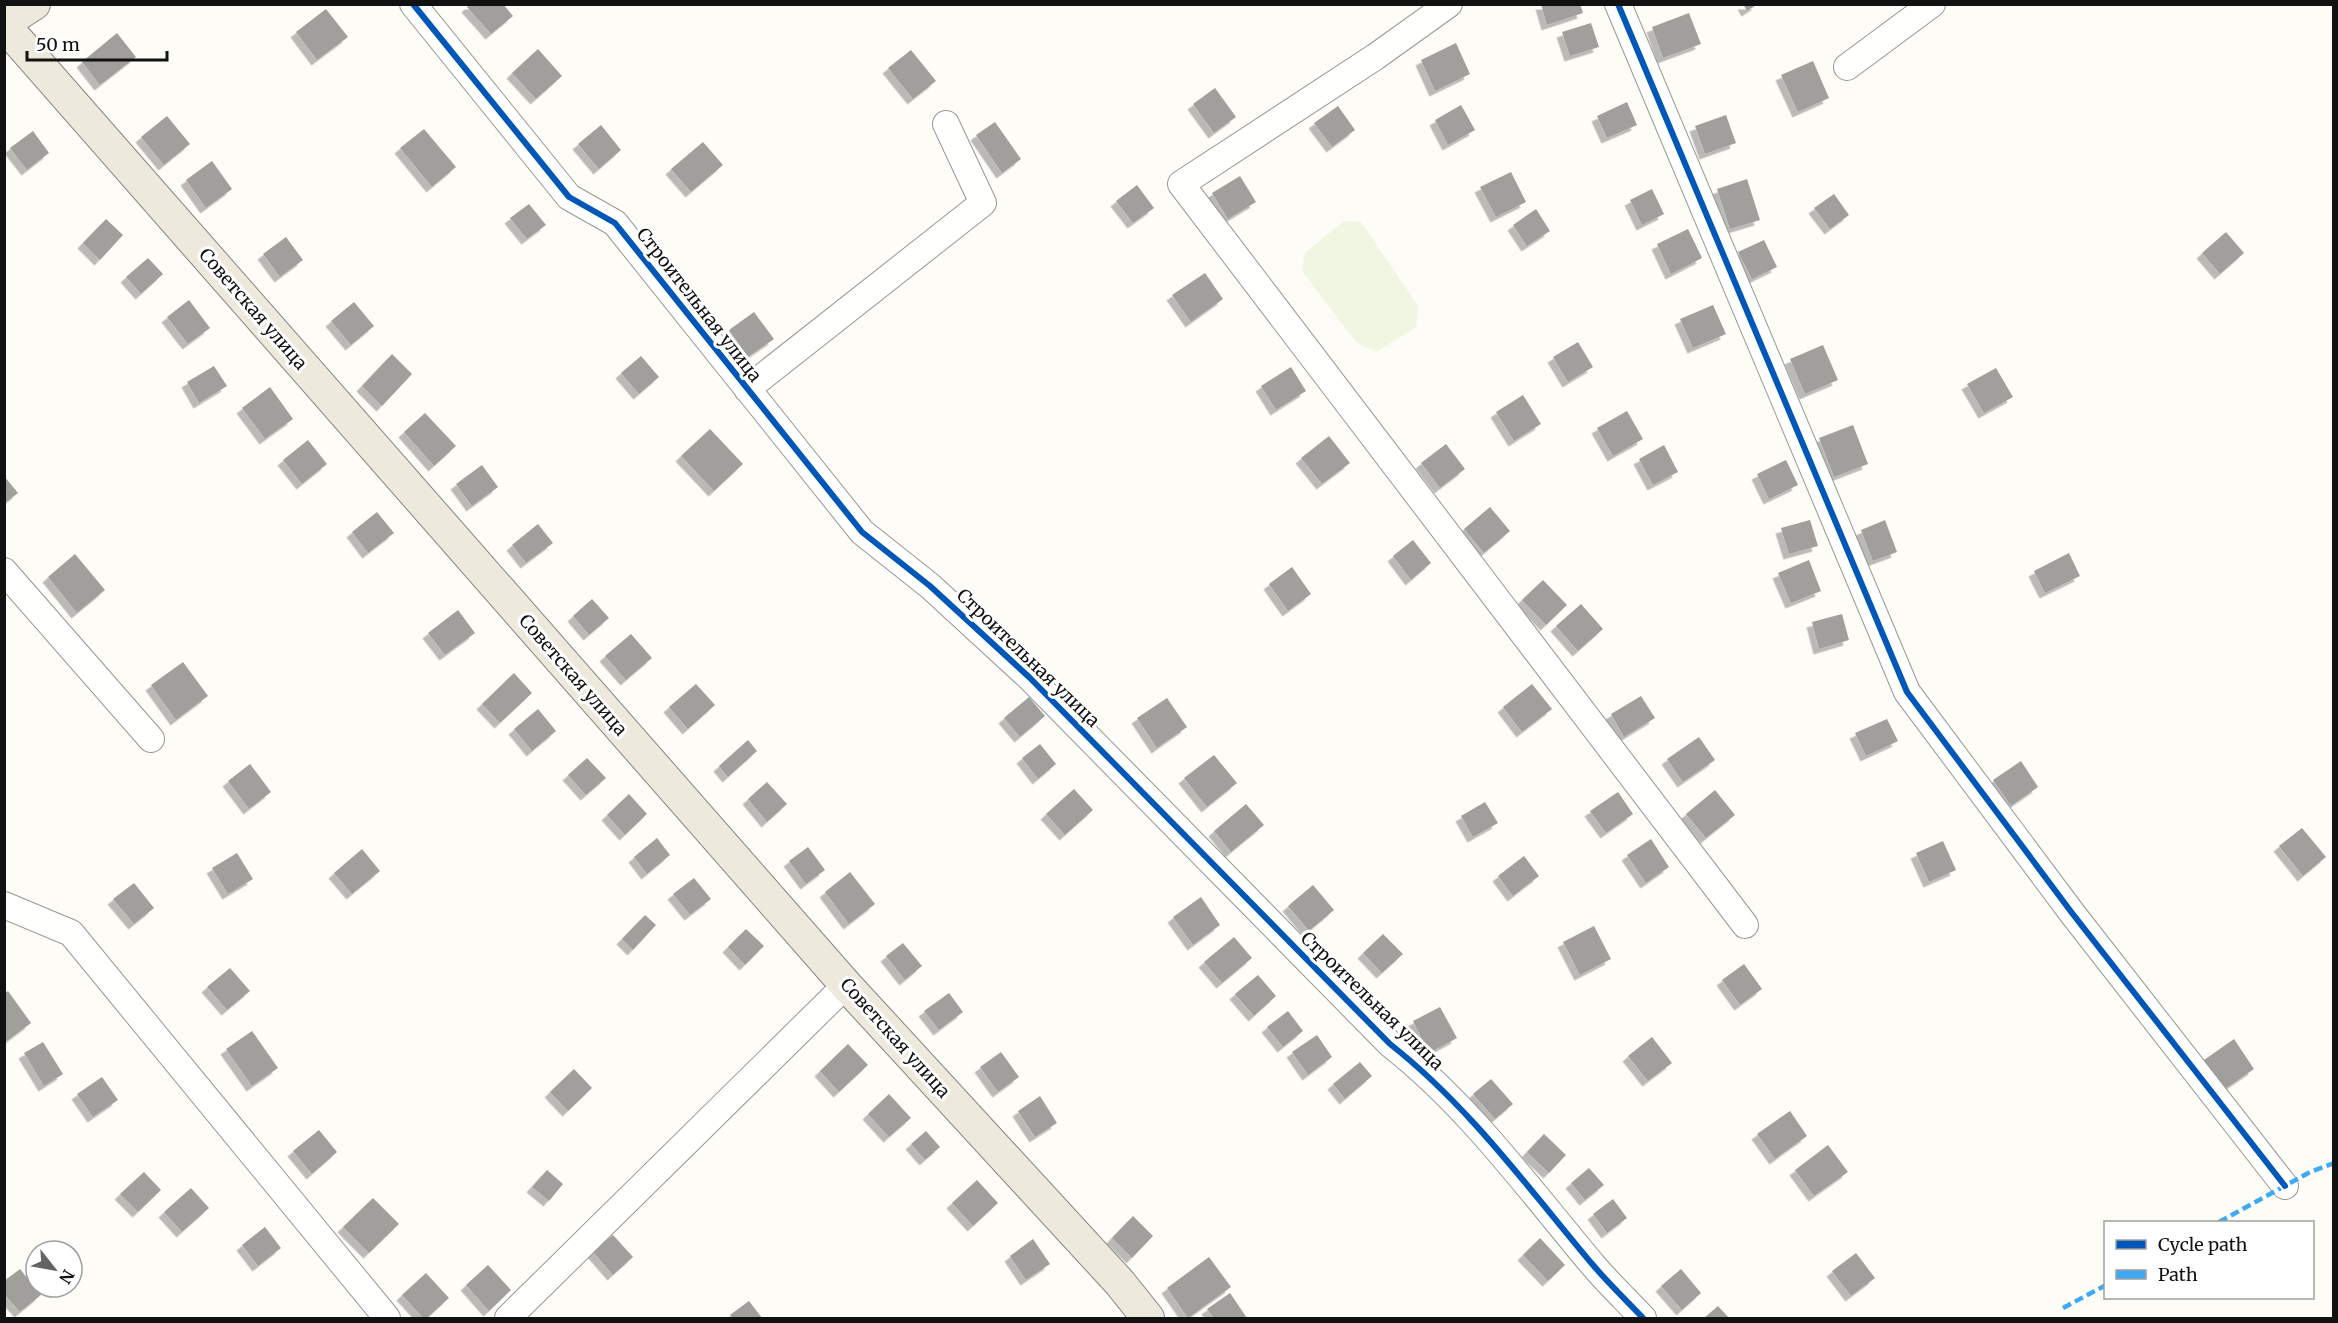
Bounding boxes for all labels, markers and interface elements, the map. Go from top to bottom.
scale bar [27,24,166,62]
text: 50 m [36,33,80,56]
street label: Строительная улица [632,223,767,387]
street label: Советская улица [194,243,313,374]
street label: Строительная улица [952,583,1105,732]
street label: Советская улица [514,609,633,740]
street label: Строительная улица [1296,926,1449,1075]
street label: Советская улица [835,973,956,1103]
legend [2104,1221,2314,1299]
text: Cycle path [2158,1233,2248,1256]
north arrow [24,1239,84,1299]
text: Path [2158,1263,2198,1286]
text: N [55,1266,79,1288]

